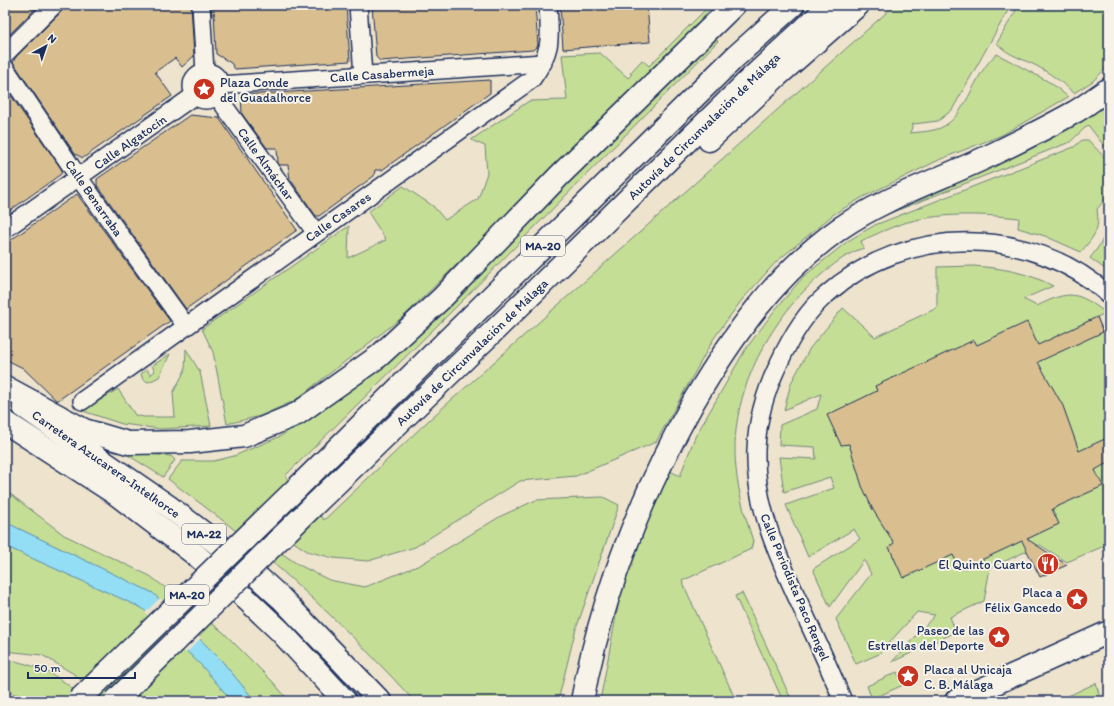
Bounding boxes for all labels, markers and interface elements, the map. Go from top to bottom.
north arrow [26,26,66,66]
text: N [45,31,59,46]
street label: Autovía de Circunvalación de Málaga [625,49,783,203]
street label: Calle Casabermeja [329,63,435,85]
place label: Plaza Conde del Guadalhorce [220,75,311,105]
place icon: Plaza Conde del Guadalhorce [191,76,217,102]
street label: Calle Algatocín [91,111,170,173]
street label: Calle Almáchar [235,125,298,204]
street label: Calle Benarraba [62,157,126,239]
street label: Calle Casares [302,189,374,245]
road number: MA-20 [521,236,565,256]
street label: Autovía de Circunvalación de Málaga [393,275,551,429]
street label: Carretera Azucarera-Intelhorce [29,407,183,521]
street label: Calle Periodista Paco Rengel [757,511,833,663]
road number: MA-22 [182,524,226,544]
restaurant icon: El Quinto Cuarto [1035,551,1061,577]
place label: El Quinto Cuarto [938,557,1032,572]
road number: MA-20 [165,585,209,605]
place label: Placa a Félix Gancedo [985,585,1062,615]
place icon: Placa a Félix Gancedo [1064,586,1090,612]
place label: Paseo de las Estrellas del Deporte [868,623,984,653]
place icon: Paseo de las Estrellas del Deporte [986,624,1012,650]
scale bar [28,654,135,680]
text: 50 m [34,661,60,675]
place label: Placa al Unicaja C. B. Málaga [924,662,1012,692]
place icon: Placa al Unicaja C. B. Málaga [895,663,921,689]

